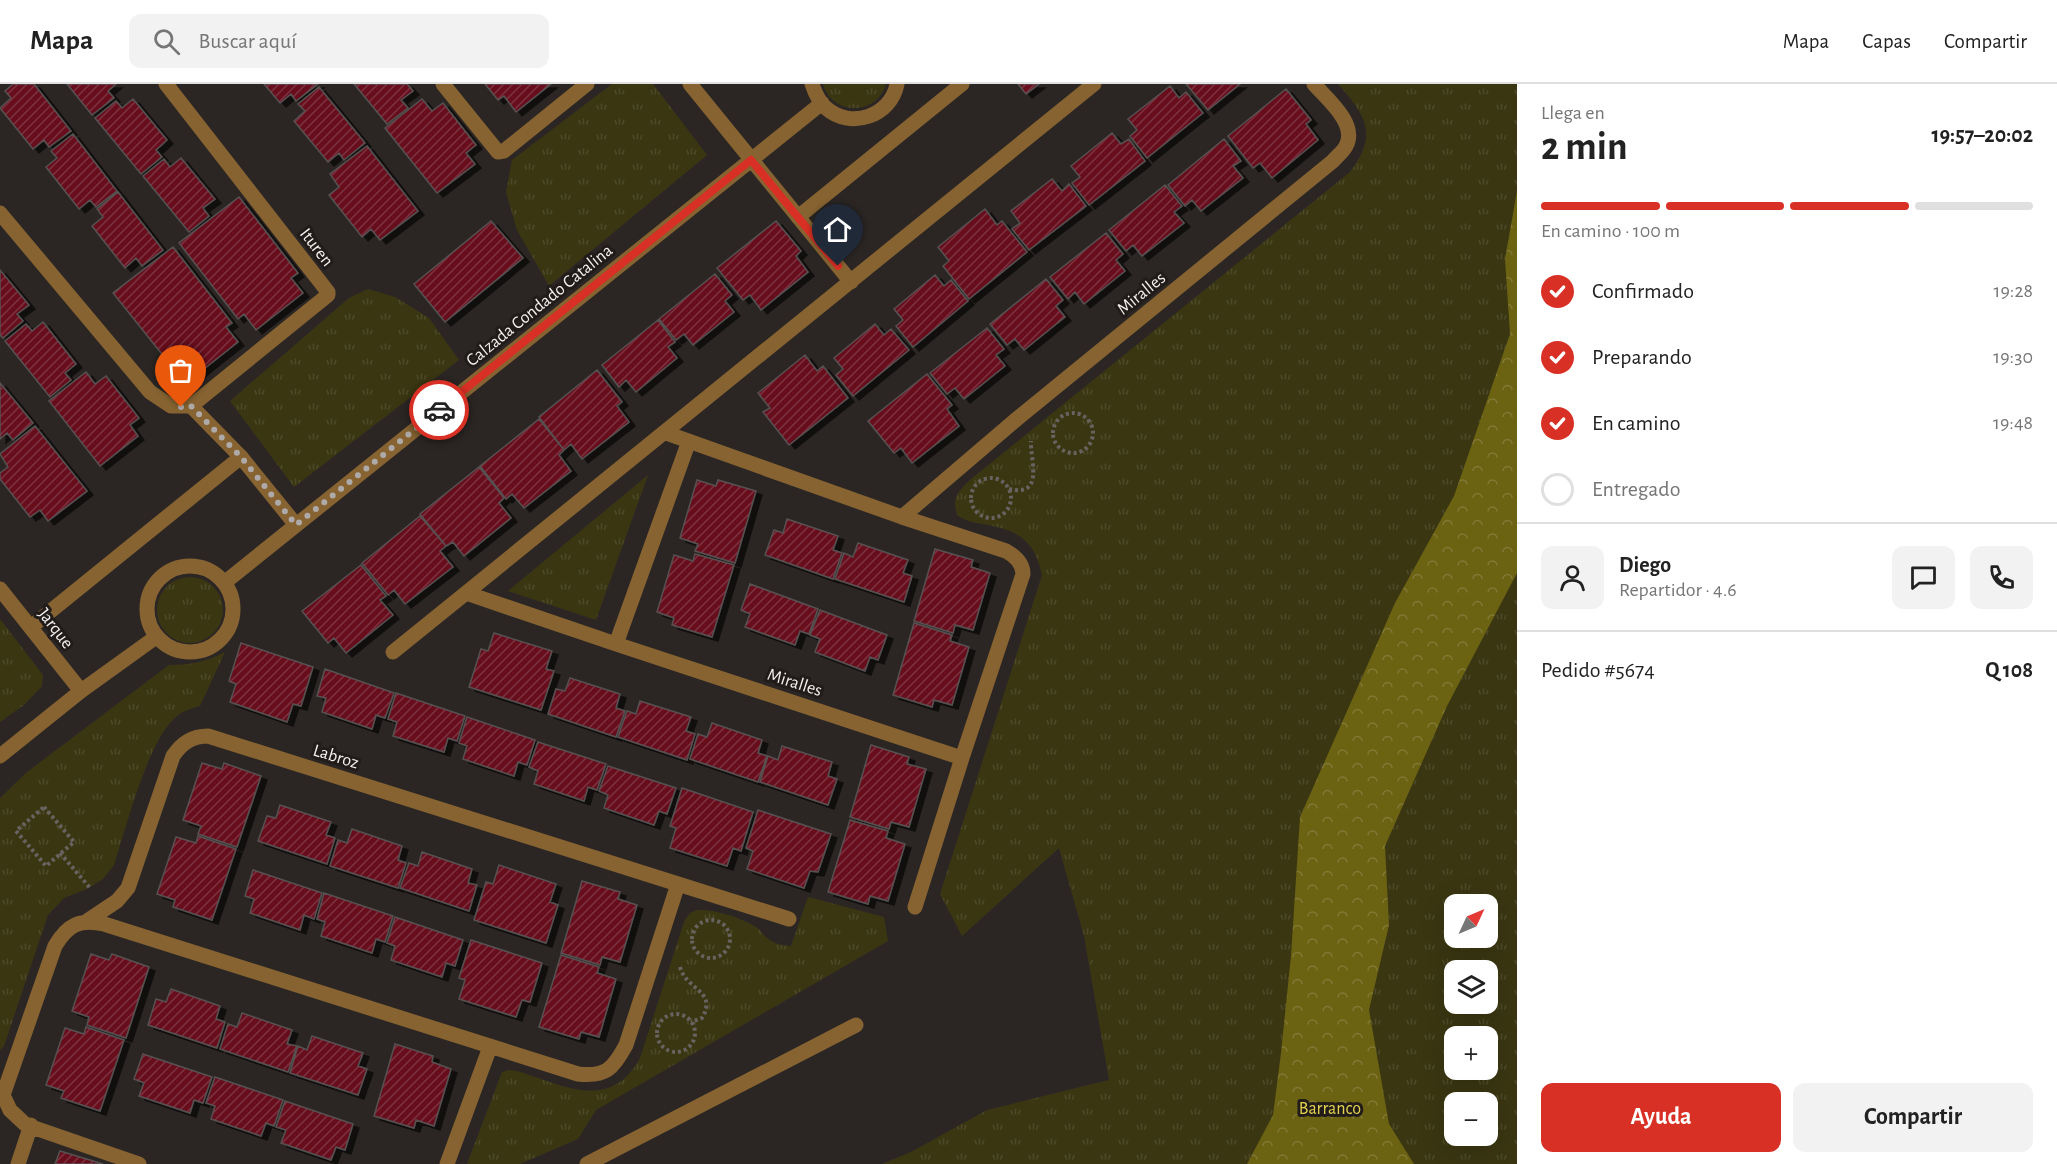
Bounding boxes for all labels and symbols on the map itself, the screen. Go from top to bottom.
pin [812,204,863,266]
street label: Ituren [296,225,336,270]
street label: Calzada Condado Catalina [463,241,616,370]
street label: Miralles [1114,269,1169,319]
pin [155,345,206,407]
courier [409,380,469,440]
street label: Jarque [34,605,76,652]
street label: Miralles [765,666,824,700]
street label: Labroz [311,742,361,772]
north arrow [1444,894,1498,948]
park label: Barranco [1299,1100,1361,1118]

